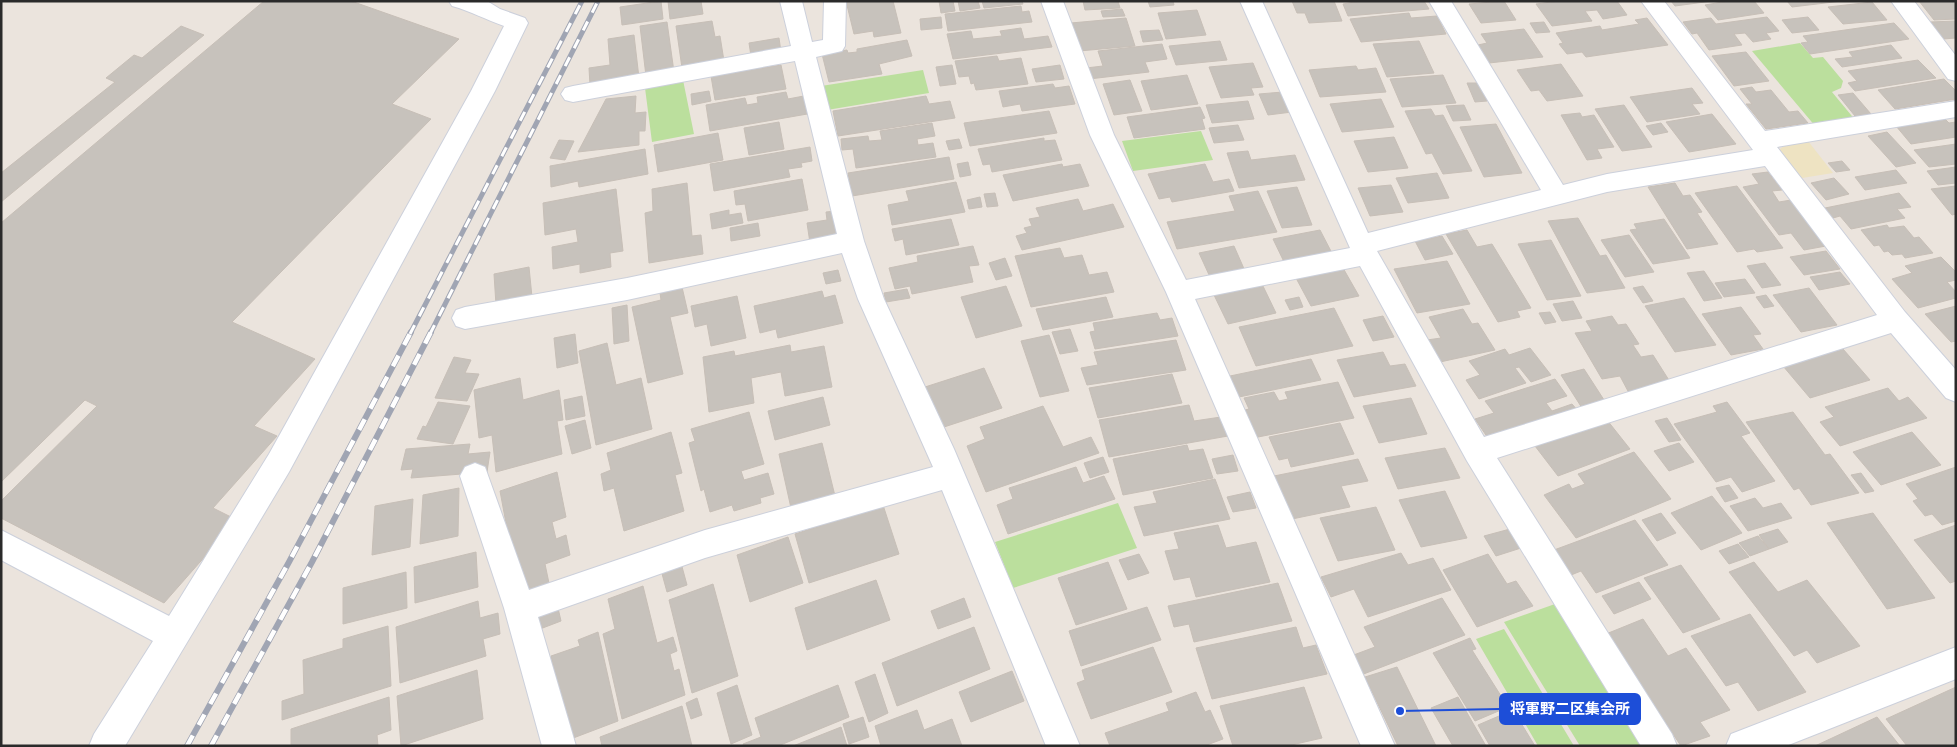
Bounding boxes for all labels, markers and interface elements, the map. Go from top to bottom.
callout: 将軍野二区集会所 [1500,694,1640,724]
text: 将軍野二区集会所 [1510,700,1630,718]

